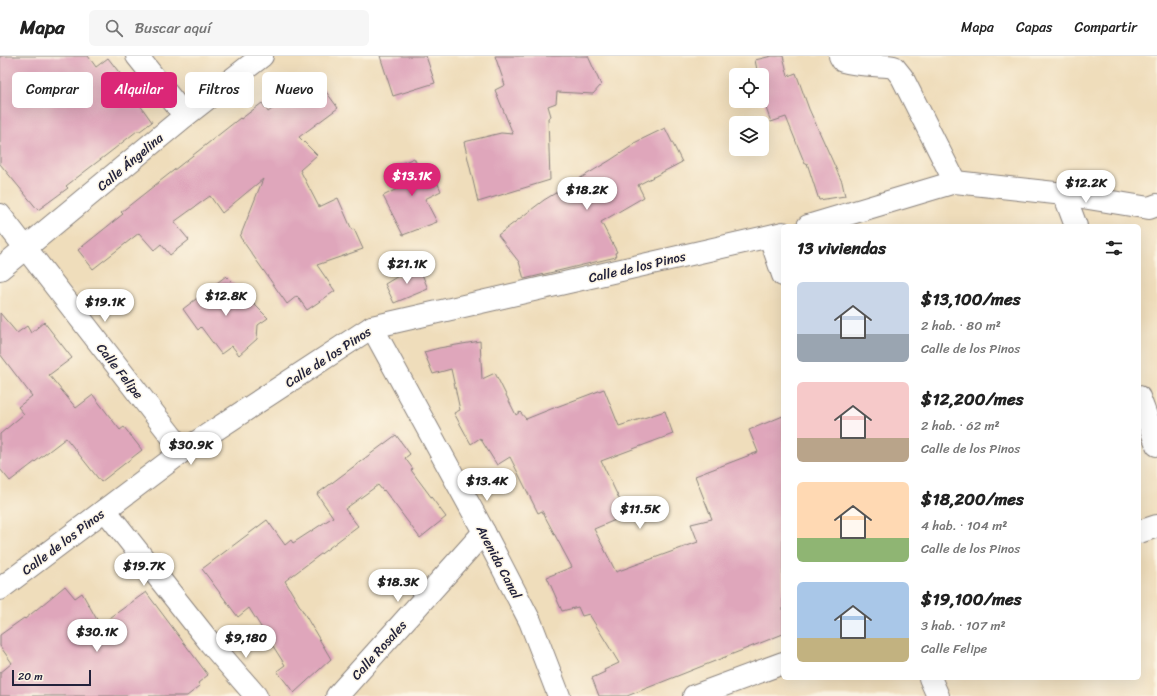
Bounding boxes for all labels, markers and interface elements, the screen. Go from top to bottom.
search box [89,10,369,46]
text: Mapa [20,11,65,44]
text: Buscar aquí [135,15,211,41]
text: Mapa [961,15,994,40]
text: Capas [1016,15,1053,40]
text: Compartir [1075,15,1137,40]
icon: search [103,17,125,39]
map controls [729,68,769,156]
button: locate [729,68,769,108]
chip: Comprar [12,72,93,108]
chip: Alquilar [101,72,177,108]
chip: Filtros [185,72,254,108]
chip: Nuevo [262,72,327,108]
button: layers [729,116,769,156]
street label: Calle Ángelina [91,127,169,197]
pin: $13.1K [379,163,445,197]
text: $13.1K [393,164,431,187]
pin: $12.2K [1053,170,1119,204]
text: $12.2K [1065,171,1107,194]
pin: $18.2K [554,177,620,211]
text: $18.2K [566,178,608,201]
text: 13 viviendas [797,233,886,263]
icon: filters [1103,237,1125,259]
street label: Calle de los Pinos [586,244,689,289]
pin: $21.1K [374,251,440,285]
text: $21.1K [387,252,427,275]
pin: $12.8K [193,283,259,317]
text: $12.8K [205,284,247,307]
text: $13,100/mes [921,284,1020,314]
pin: $19.1K [72,289,138,323]
text: $19.1K [85,290,125,313]
icon: home [829,298,877,346]
text: 2 hab. · 80 m² [921,314,1001,337]
street label: Calle de los Pinos [280,320,377,394]
text: Calle de los Pinos [921,337,1020,360]
street label: Calle Felipe [91,338,150,404]
text: $12,200/mes [921,384,1023,414]
icon: home [829,398,877,446]
text: 2 hab. · 62 m² [921,414,1000,437]
pin: $30.9K [158,432,224,466]
text: $30.9K [169,433,213,456]
text: Calle de los Pinos [921,437,1020,460]
pin: $13.4K [454,468,520,502]
text: $13.4K [466,469,508,492]
text: $18,200/mes [921,484,1024,514]
pin: $11.5K [607,496,673,530]
text: $11.5K [620,497,660,520]
icon: home [829,498,877,546]
street label: Calle de los Pinos [16,502,110,581]
text: 4 hab. · 104 m² [921,514,1007,537]
street label: Avenida Canal [469,520,528,603]
text: Calle de los Pinos [921,537,1020,560]
pin: $19.7K [111,553,177,587]
text: $19.7K [123,554,165,577]
pin: $18.3K [365,569,431,603]
text: $18.3K [377,570,419,593]
text: $19,100/mes [921,584,1022,614]
icon: home [829,598,877,646]
text: 3 hab. · 107 m² [921,614,1006,637]
street label: Calle Rosales [345,615,413,685]
pin: $30.1K [64,619,130,653]
text: $30.1K [76,620,118,643]
pin: $9,180 [213,625,279,659]
text: $9,180 [225,626,267,649]
text: Calle Felipe [921,637,987,660]
text: 20 m [18,667,43,686]
scale bar [12,668,91,687]

